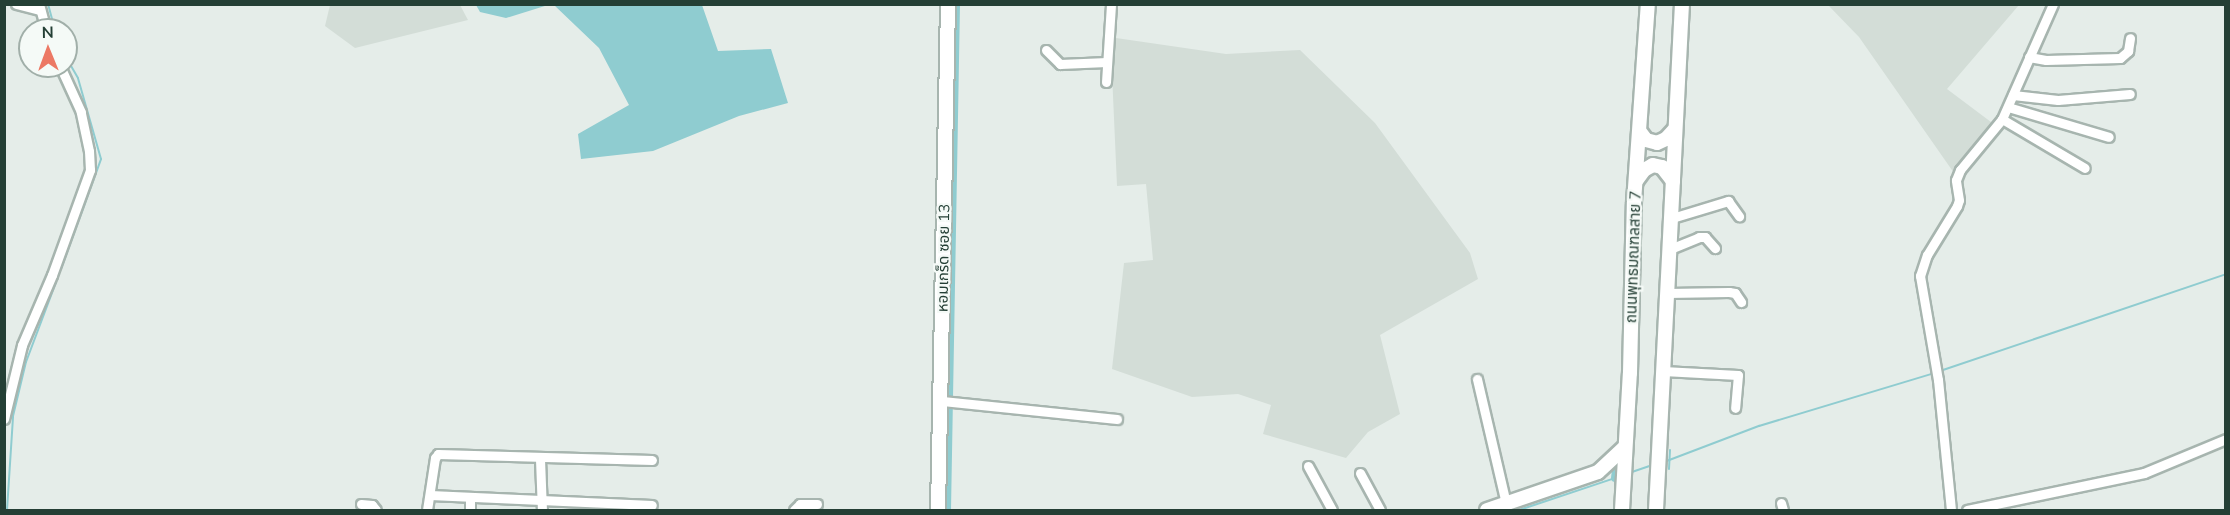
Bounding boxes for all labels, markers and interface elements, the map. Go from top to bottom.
north arrow [18,18,78,78]
text: N [42,22,54,42]
street label: ถนนพุทธมณฑลสาย 7 [1622,191,1644,323]
street label: หอมเกร็ด ซอย 13 [933,204,953,312]

